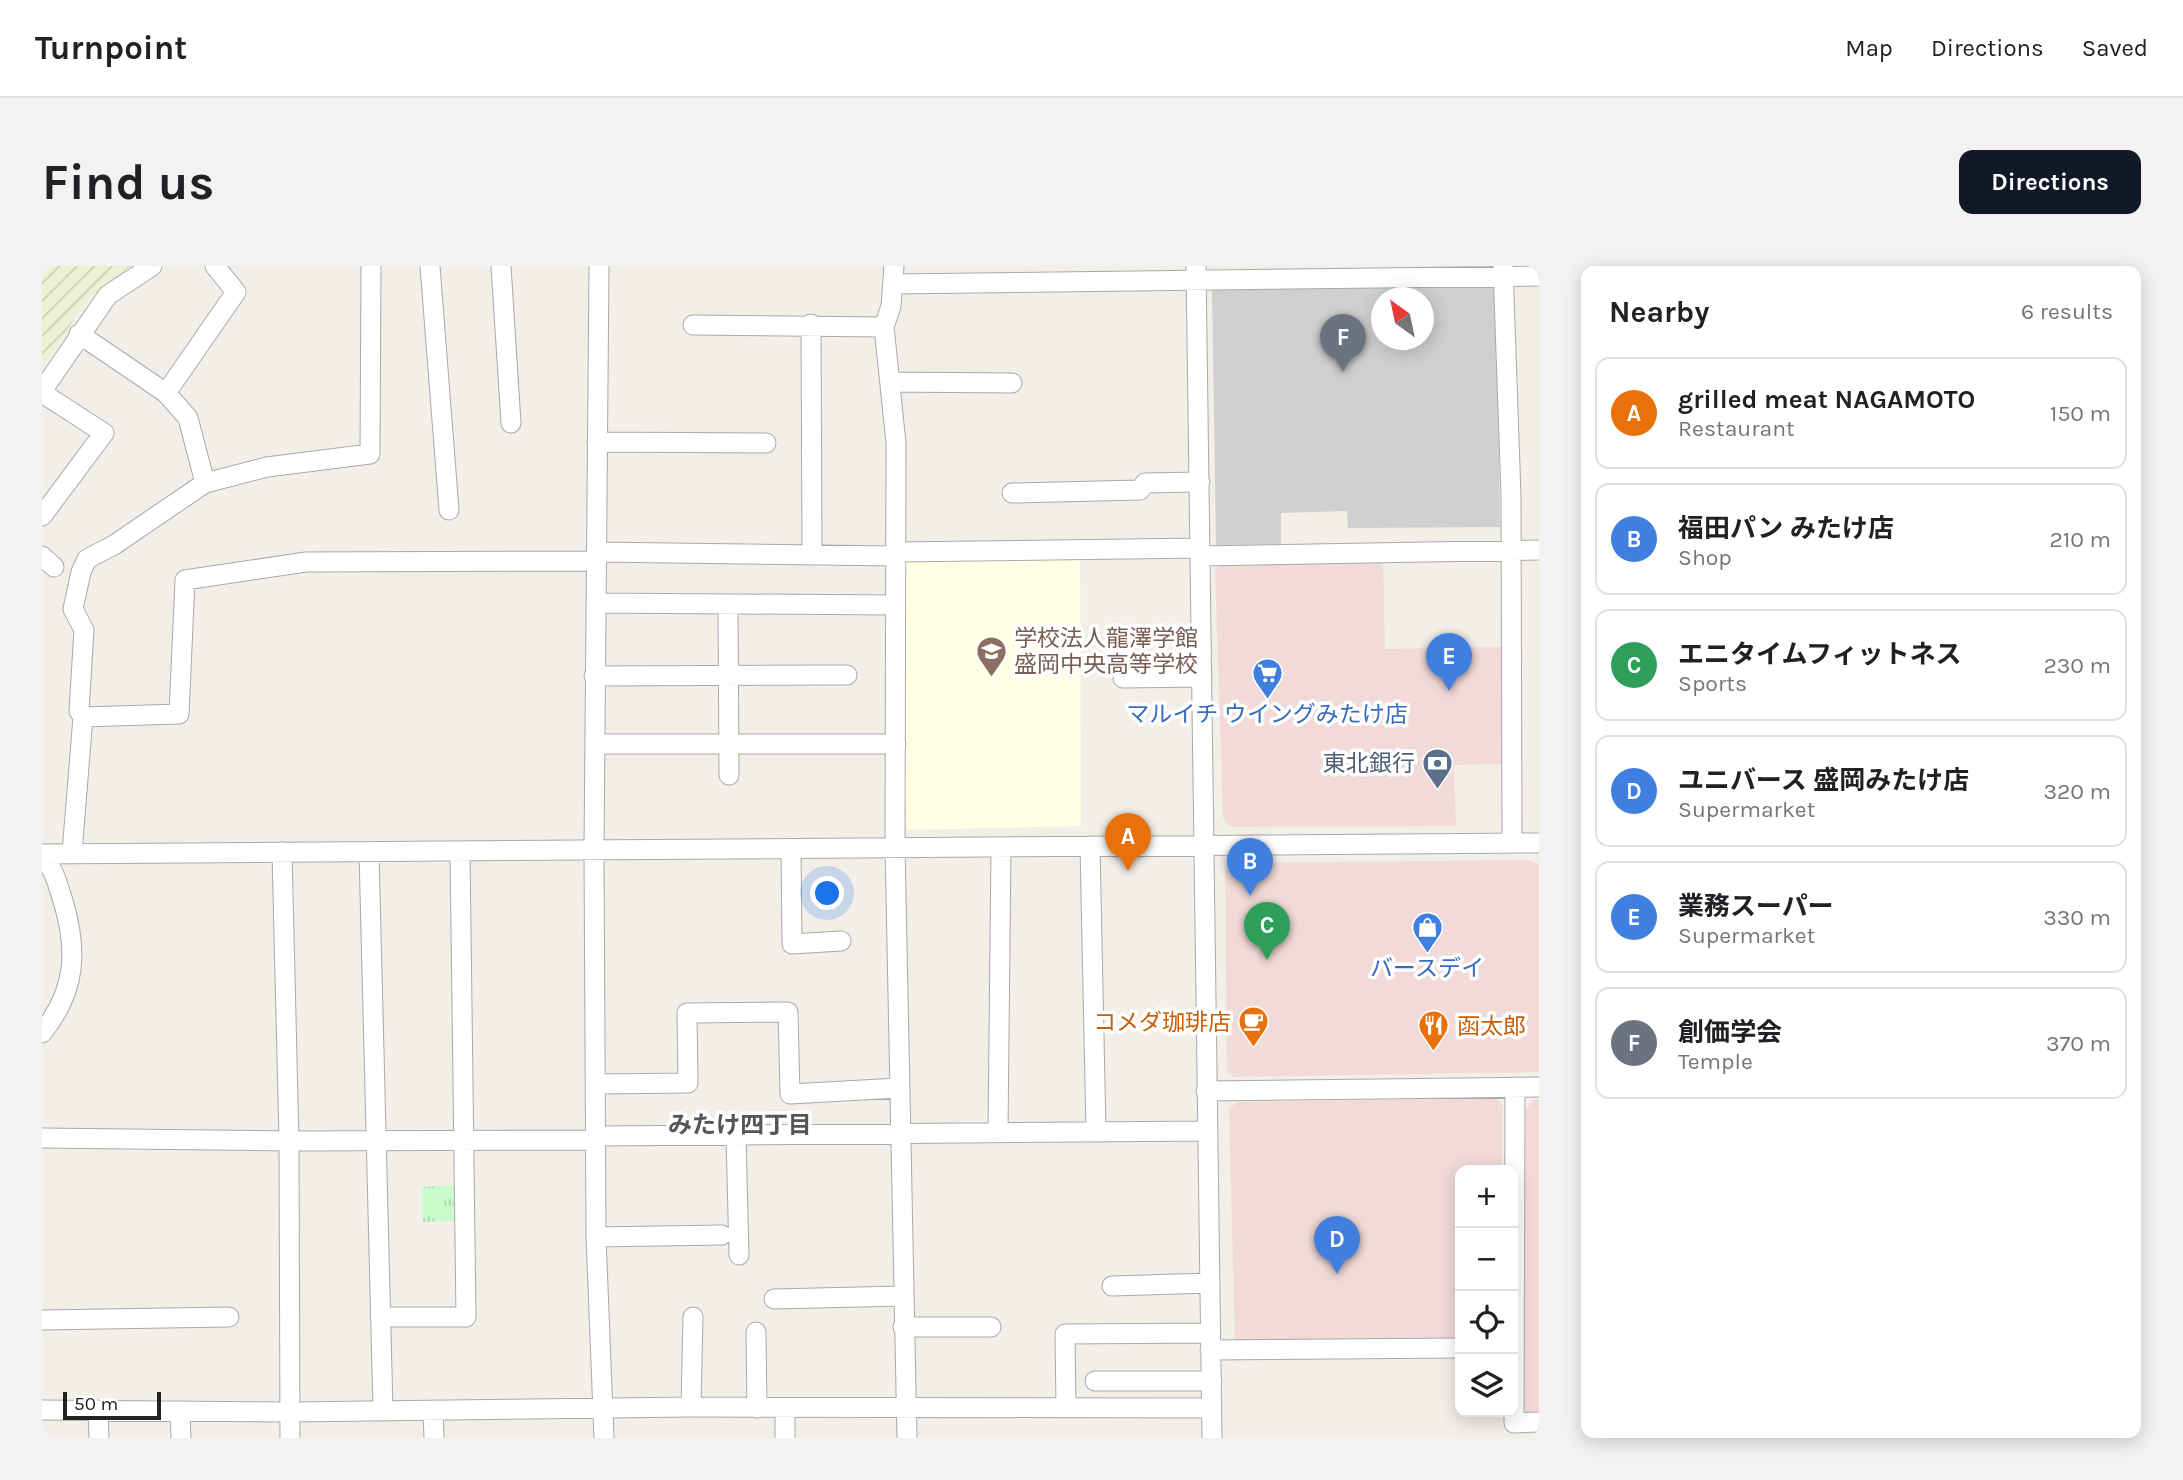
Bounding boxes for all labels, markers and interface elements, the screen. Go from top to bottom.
text: Turnpoint [35,29,187,67]
text: Map [1845,34,1893,62]
text: Directions [1931,34,2044,62]
text: Saved [2082,34,2148,62]
button: Directions [1959,150,2141,214]
text: Find us [42,154,214,211]
north arrow [1371,287,1434,350]
text: Nearby [1609,294,1709,330]
text: 6 results [2021,298,2113,325]
pin: F [1320,314,1366,372]
text: grilled meat NAGAMOTO [1678,384,1975,415]
text: A [1627,400,1641,427]
text: 150 m [2050,400,2111,427]
text: Restaurant [1678,415,1795,442]
text: 福田パン みたけ店 [1678,513,1894,544]
text: B [1627,526,1641,553]
text: 210 m [2049,526,2111,553]
text: Shop [1678,544,1732,571]
place label: 学校法人龍澤学館 盛岡中央高等学校 [1014,625,1198,678]
pin: E [1426,633,1472,691]
school or university icon: 学校法人龍澤学館 盛岡中央高等学校 [974,634,1008,678]
text: エニタイムフィットネス [1678,639,1961,670]
text: C [1627,652,1641,679]
text: 230 m [2043,652,2111,679]
supermarket icon: マルイチ ウイングみたけ店 [1250,656,1284,700]
text: Sports [1678,670,1747,697]
place label: マルイチ ウイングみたけ店 [1126,701,1408,728]
bank icon: 東北銀行 [1421,746,1455,790]
place label: 東北銀行 [1323,750,1415,777]
text: ユニバース 盛岡みたけ店 [1678,765,1969,796]
text: D [1626,778,1642,805]
text: 320 m [2043,778,2111,805]
text: Supermarket [1678,796,1815,823]
pin: A [1105,813,1151,871]
pin: B [1227,838,1273,896]
your location [810,876,844,910]
text: 業務スーパー [1678,891,1834,922]
pin: C [1244,902,1290,960]
text: E [1627,904,1641,931]
text: 330 m [2043,904,2111,931]
shop icon: バースデイ [1410,910,1444,954]
text: Supermarket [1678,922,1815,949]
place label: バースデイ [1370,955,1484,982]
cafe icon: コメダ珈琲店 [1237,1005,1271,1049]
place label: コメダ珈琲店 [1093,1009,1231,1036]
restaurant icon: 函太郎 [1417,1009,1451,1053]
place label: 函太郎 [1457,1013,1526,1040]
text: 創価学会 [1678,1017,1782,1048]
text: F [1628,1030,1640,1057]
text: 370 m [2046,1030,2111,1057]
text: Temple [1678,1048,1753,1075]
district label: みたけ四丁目 [668,1111,812,1139]
map controls [1455,1165,1518,1417]
button: + [1455,1165,1518,1228]
pin: D [1314,1216,1360,1274]
button: − [1455,1228,1518,1291]
button: locate [1455,1291,1518,1354]
button: layers [1455,1354,1518,1417]
scale bar [63,1389,161,1421]
text: 50 m [74,1393,118,1415]

